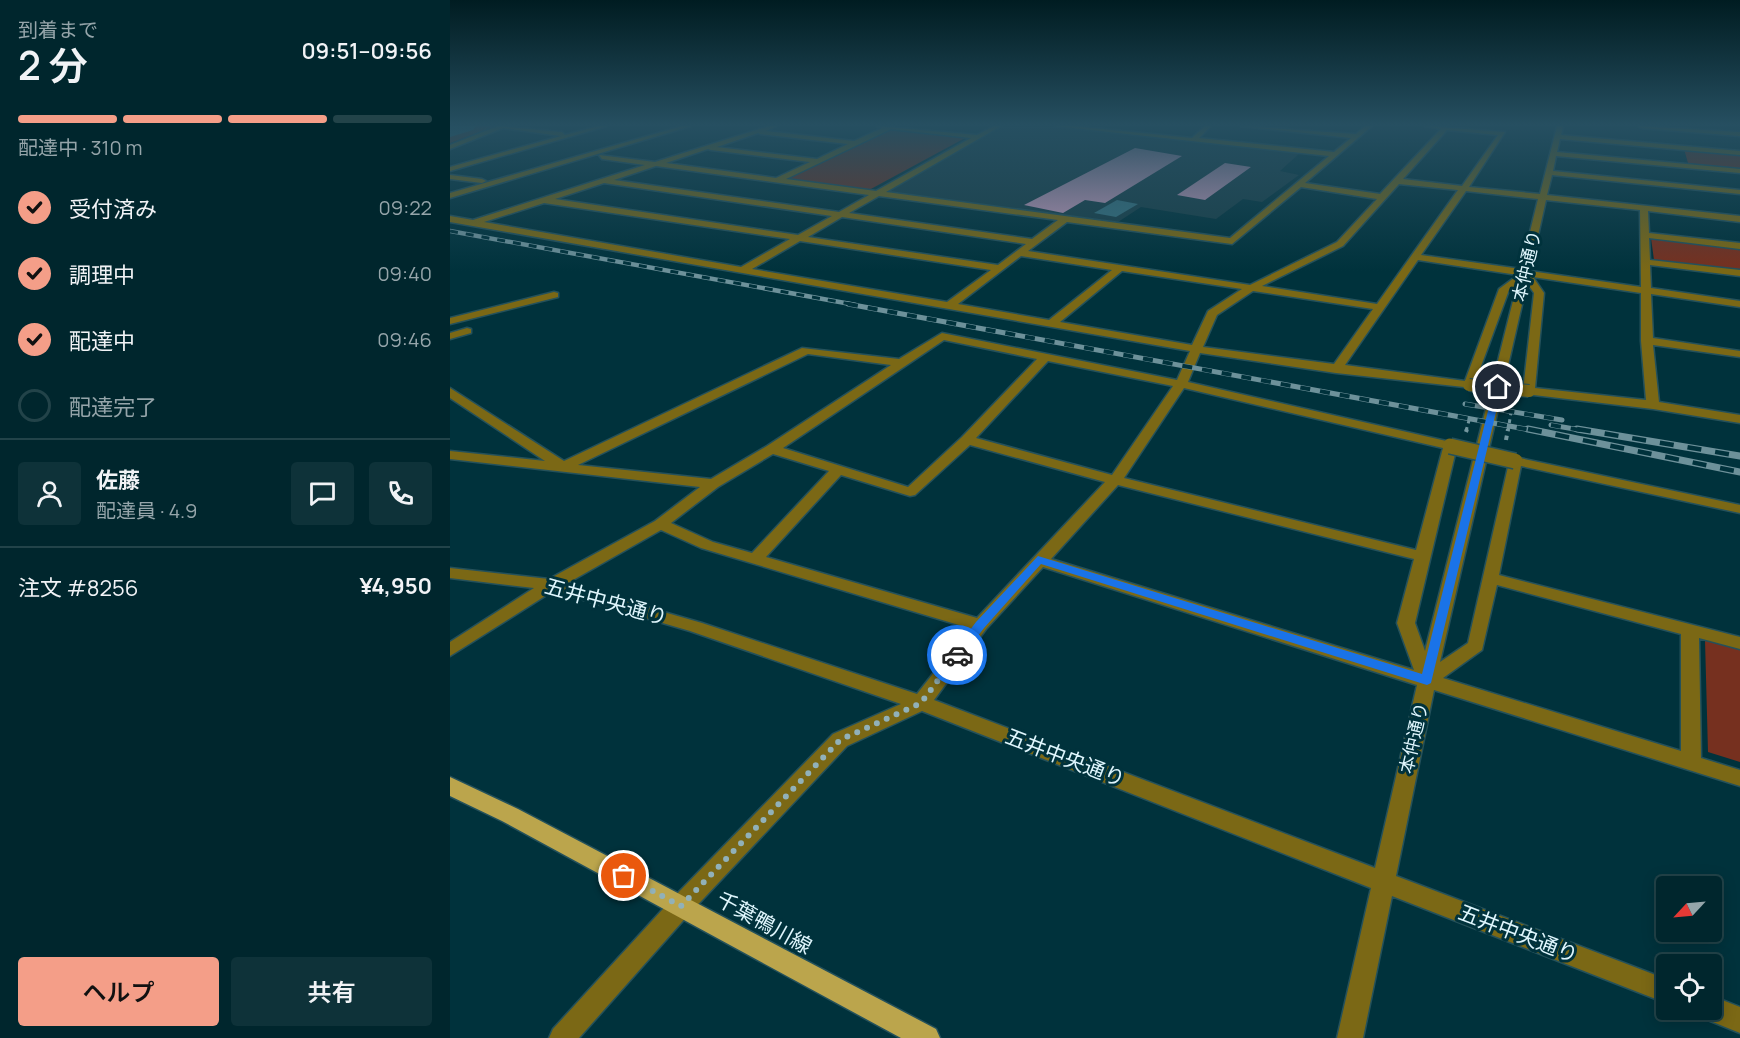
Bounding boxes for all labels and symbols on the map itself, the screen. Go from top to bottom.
street label: 本仲通り [1506,228,1546,304]
pin [1472,361,1523,412]
street label: 五井中央通り [542,571,671,631]
courier [927,625,987,685]
street label: 本仲通り [1393,700,1433,776]
street label: 五井中央通り [1002,721,1129,793]
pin [598,850,649,901]
north arrow [1656,876,1722,942]
street label: 千葉鴨川線 [712,884,817,960]
street label: 五井中央通り [1455,897,1582,969]

